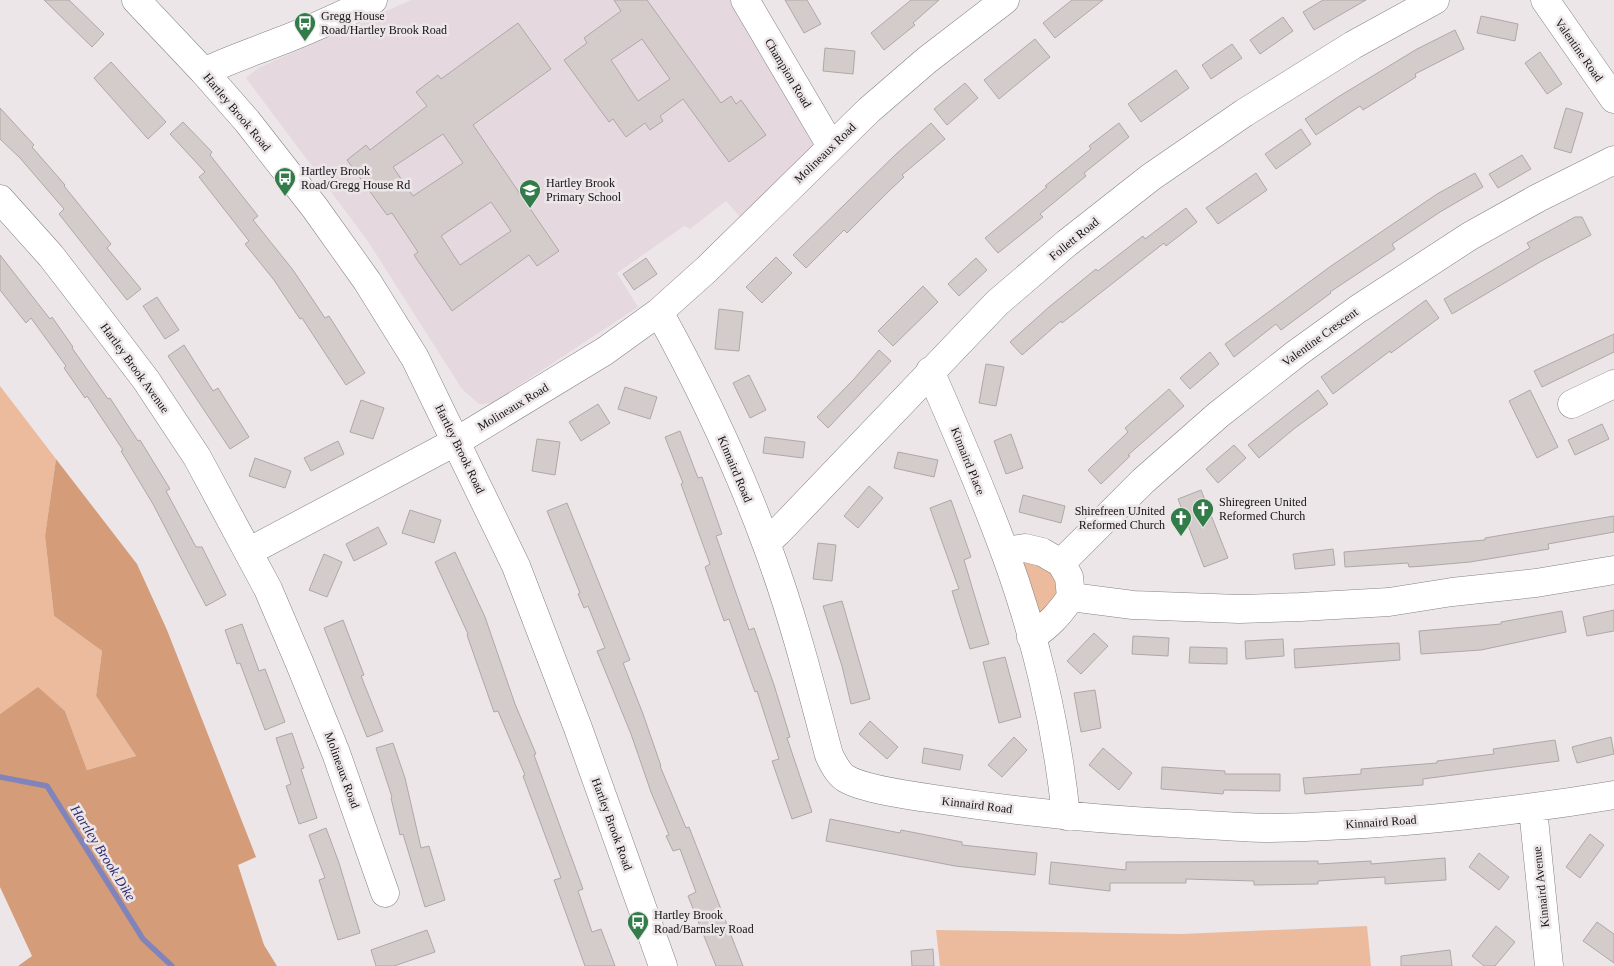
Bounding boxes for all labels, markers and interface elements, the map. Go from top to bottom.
place label: Gregg House Road/Hartley Brook Road [321,9,447,37]
bus stop icon: Gregg House Road/Hartley Brook Road [293,11,317,42]
street label: Valentine Road [1552,16,1606,84]
street label: Champion Road [762,36,814,110]
street label: Hartley Brook Road [200,70,274,154]
street label: Molineaux Road [791,120,859,186]
place label: Hartley Brook Road/Gregg House Rd [301,164,410,192]
bus stop icon: Hartley Brook Road/Gregg House Rd [273,166,297,197]
place label: Hartley Brook Primary School [546,176,622,204]
school or university icon: Hartley Brook Primary School [518,178,542,209]
street label: Follett Road [1046,215,1102,263]
street label: Valentine Crescent [1279,304,1361,369]
street label: Hartley Brook Avenue [98,320,172,416]
street label: Molineaux Road [475,380,551,434]
street label: Hartley Brook Road [432,402,488,496]
street label: Kinnaird Place [948,425,988,497]
street label: Kinnaird Road [715,434,755,504]
place label: Shiregreen United Reformed Church [1219,495,1307,523]
church icon: Shiregreen United Reformed Church [1191,497,1215,528]
place label: Shirefreen UJnited Reformed Church [1075,504,1165,532]
church icon: Shirefreen UJnited Reformed Church [1169,506,1193,537]
street label: Molineaux Road [322,730,362,810]
street label: Hartley Brook Road [589,776,635,872]
street label: Kinnaird Road [941,794,1013,816]
water label: Hartley Brook Dike [67,802,138,904]
street label: Kinnaird Road [1345,813,1417,831]
street label: Kinnaird Avenue [1530,846,1552,928]
place label: Hartley Brook Road/Barnsley Road [654,908,754,936]
bus stop icon: Hartley Brook Road/Barnsley Road [626,910,650,941]

